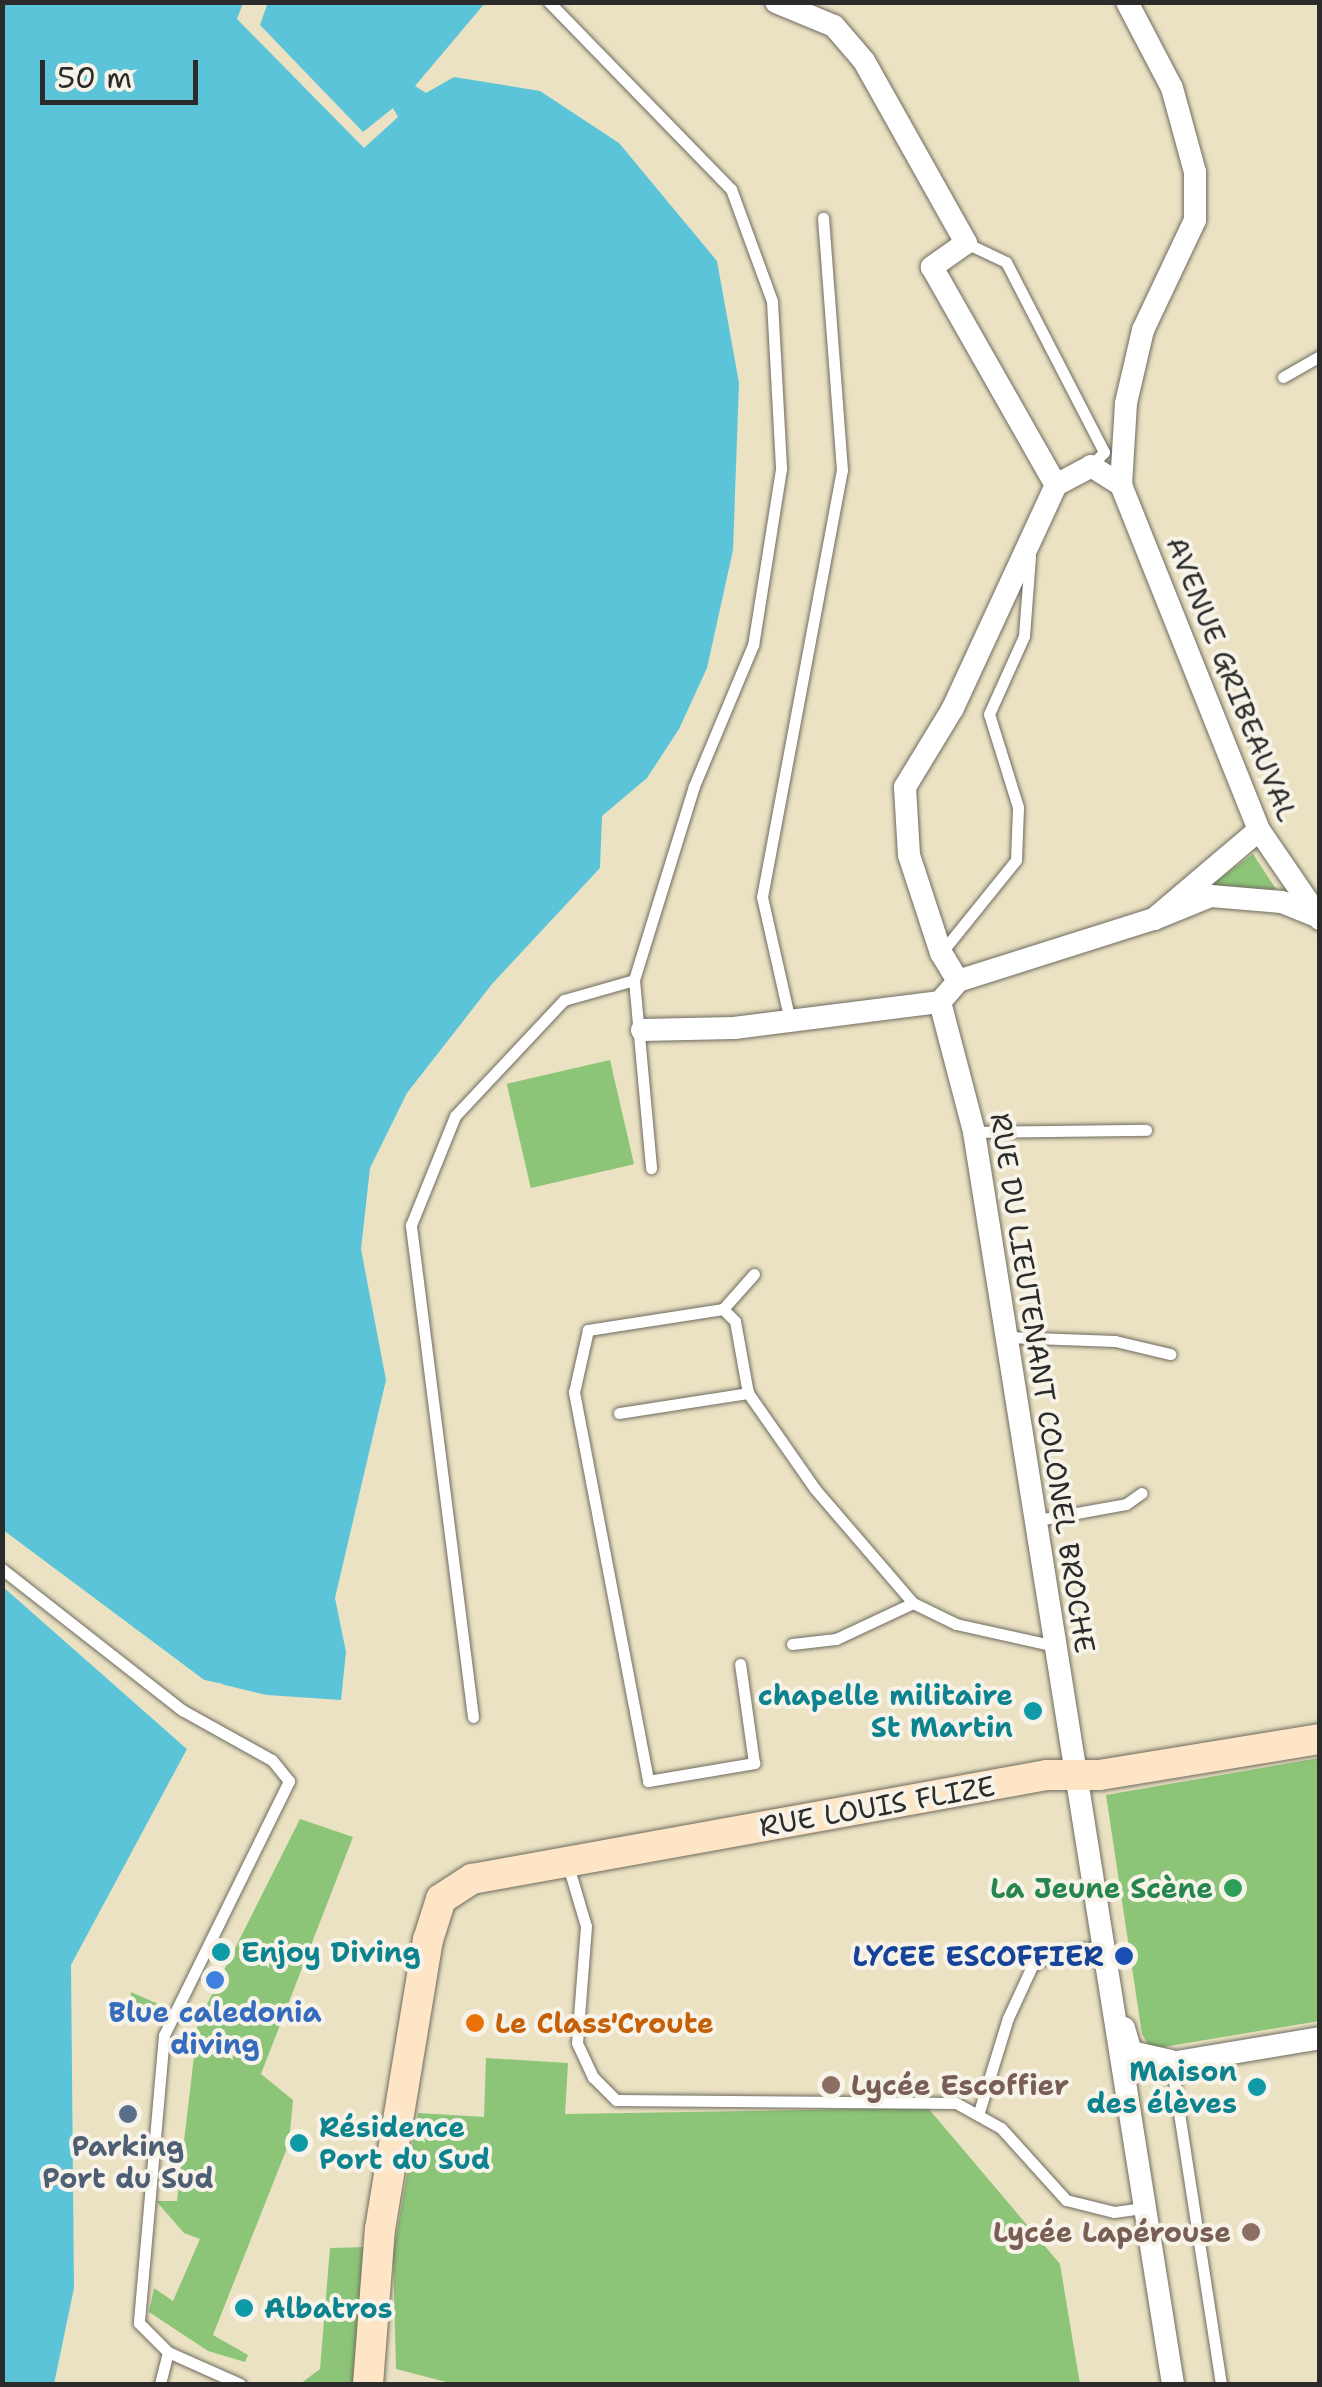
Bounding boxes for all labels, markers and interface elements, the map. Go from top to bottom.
scale bar [45,40,202,102]
text: 50 m [57,57,132,98]
street label: AVENUE GRIBEAUVAL [1159,532,1305,826]
street label: RUE DU LIEUTENANT COLONEL BROCHE [984,1111,1102,1655]
place label: chapelle militaire St Martin [758,1678,1013,1744]
marker: chapelle militaire St Martin [1022,1700,1044,1722]
street label: RUE LOUIS FLIZE [757,1769,997,1843]
place label: La Jeune Scène [990,1871,1213,1905]
marker: La Jeune Scène [1222,1877,1244,1899]
place label: Enjoy Diving [241,1935,421,1969]
place label: LYCEE ESCOFFIER [853,1939,1104,1973]
marker: Enjoy Diving [210,1941,232,1963]
marker: LYCEE ESCOFFIER [1113,1945,1135,1967]
marker: Blue caledonia diving [204,1969,226,1991]
place label: Blue caledonia diving [108,1995,322,2061]
place label: Le Class'Croute [495,2006,714,2040]
marker: Le Class'Croute [464,2012,486,2034]
place label: Maison des élèves [1087,2054,1237,2120]
place label: Lycée Escoffier [851,2068,1069,2102]
marker: Lycée Escoffier [820,2074,842,2096]
marker: Maison des élèves [1246,2076,1268,2098]
marker: Parking Port du Sud [117,2103,139,2125]
place label: Résidence Port du Sud [319,2110,490,2176]
place label: Parking Port du Sud [42,2129,214,2195]
marker: Résidence Port du Sud [288,2132,310,2154]
place label: Lycée Lapérouse [993,2215,1231,2249]
marker: Lycée Lapérouse [1240,2221,1262,2243]
place label: Albatros [264,2291,393,2325]
marker: Albatros [233,2297,255,2319]

